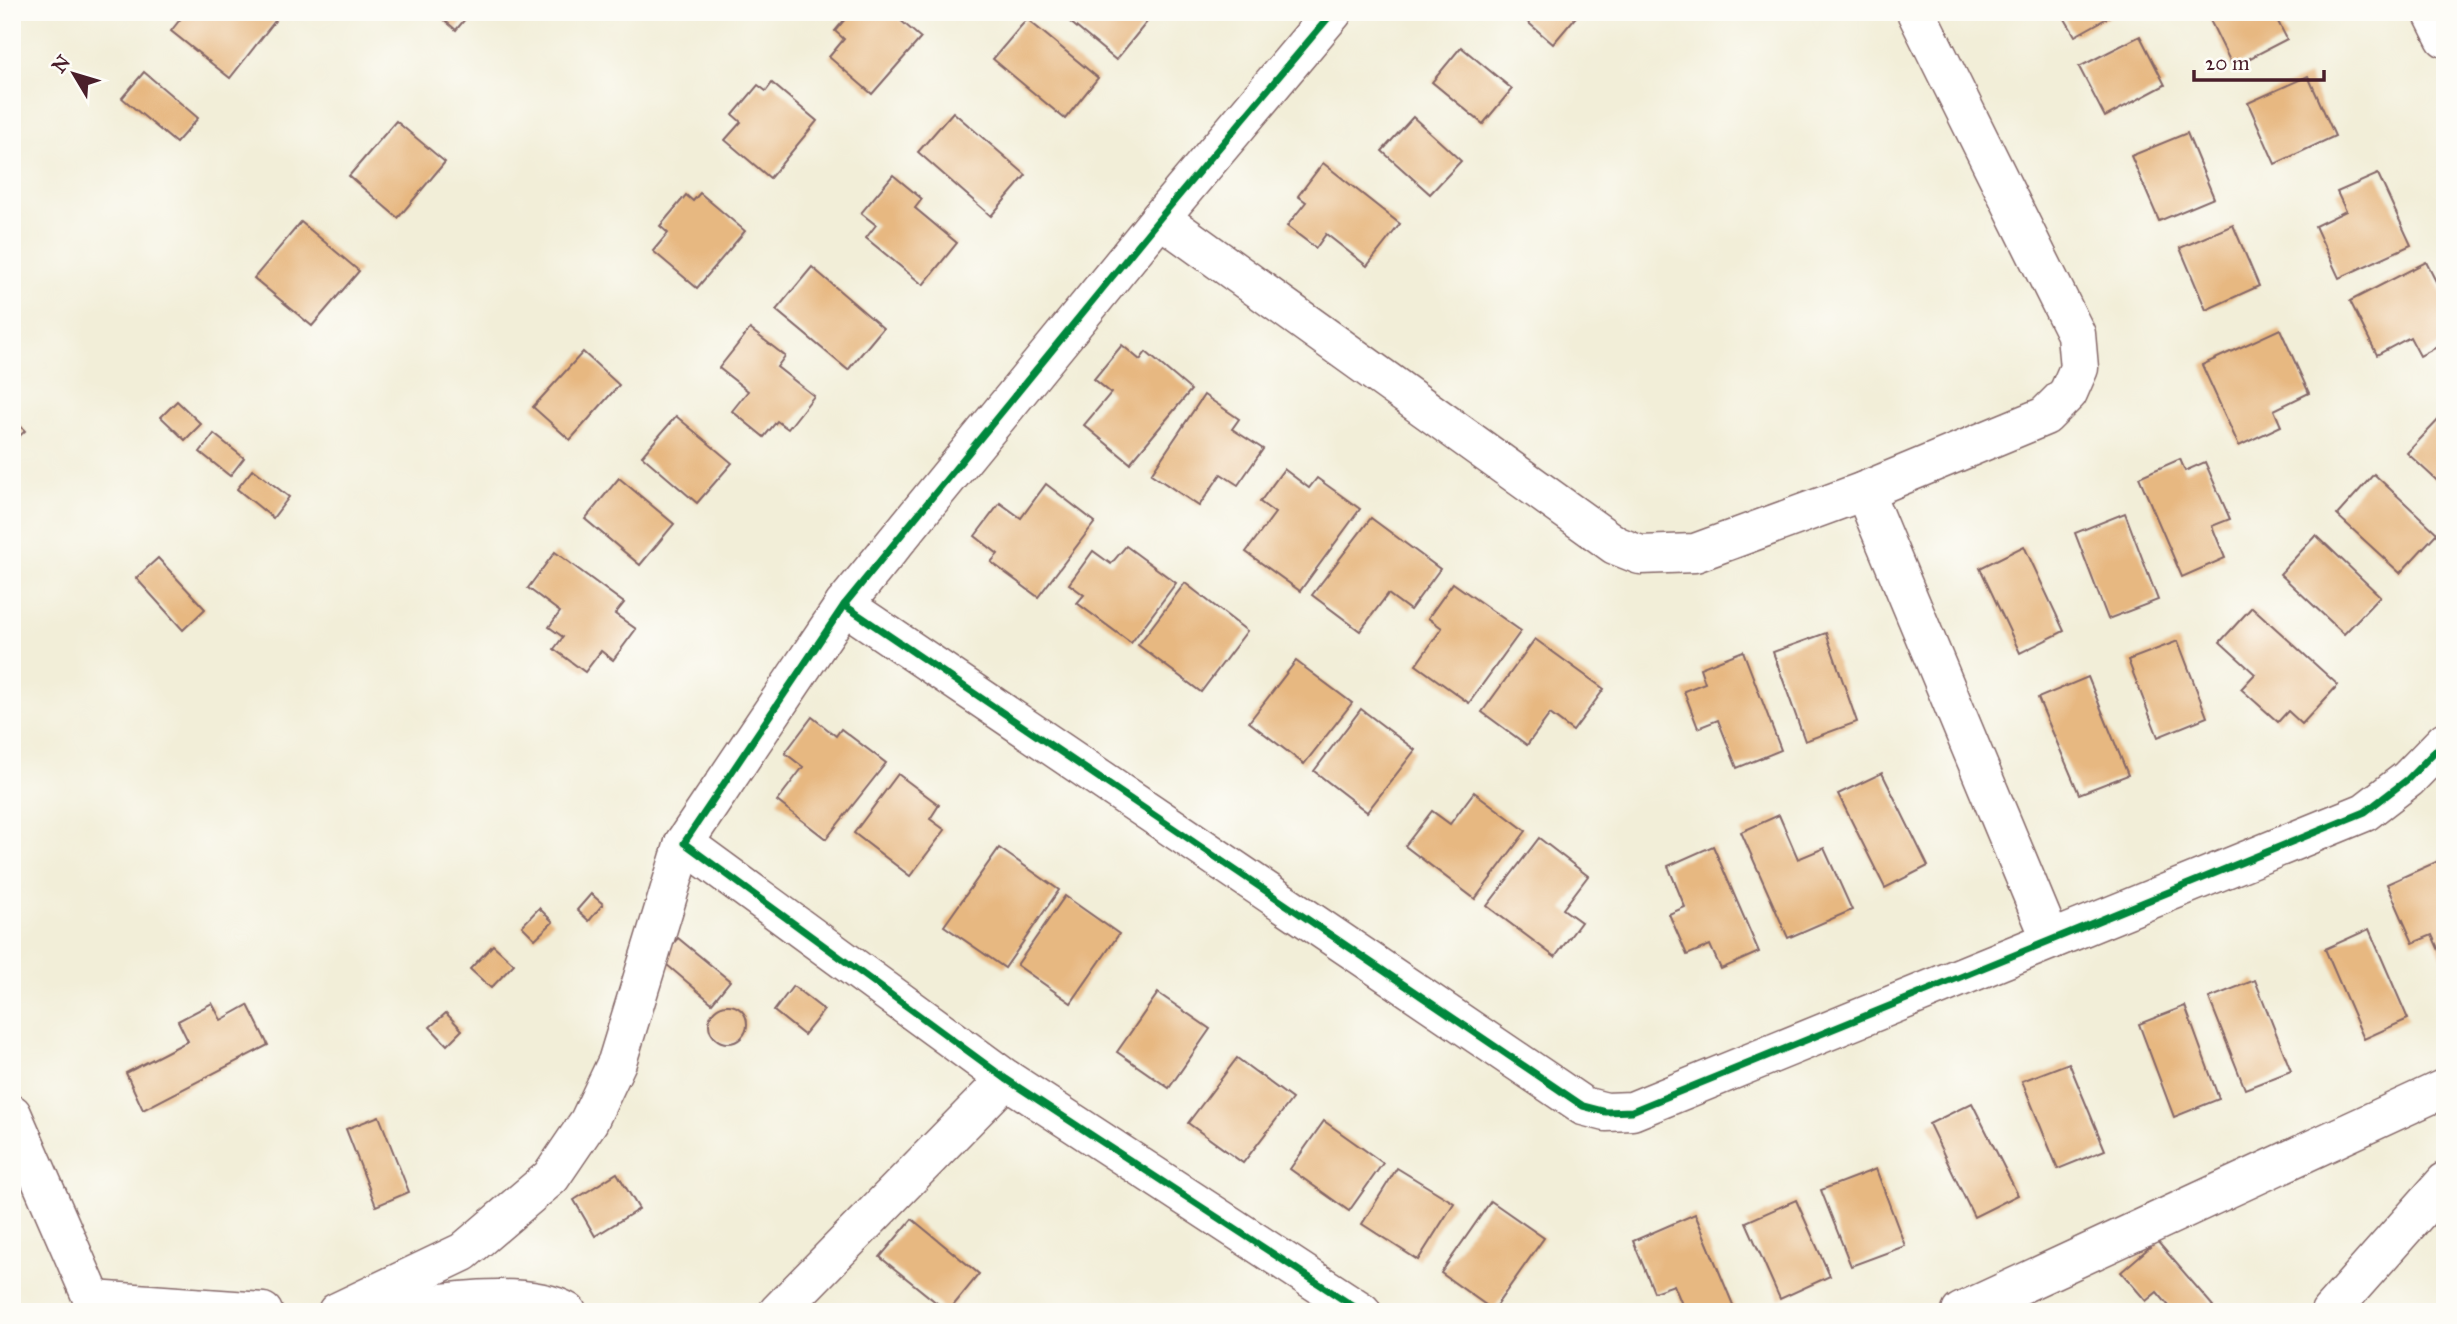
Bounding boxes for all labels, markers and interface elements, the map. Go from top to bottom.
north arrow [38,38,108,108]
scale bar [2194,38,2324,82]
text: N [47,50,75,77]
text: 20 m [2205,50,2250,76]

